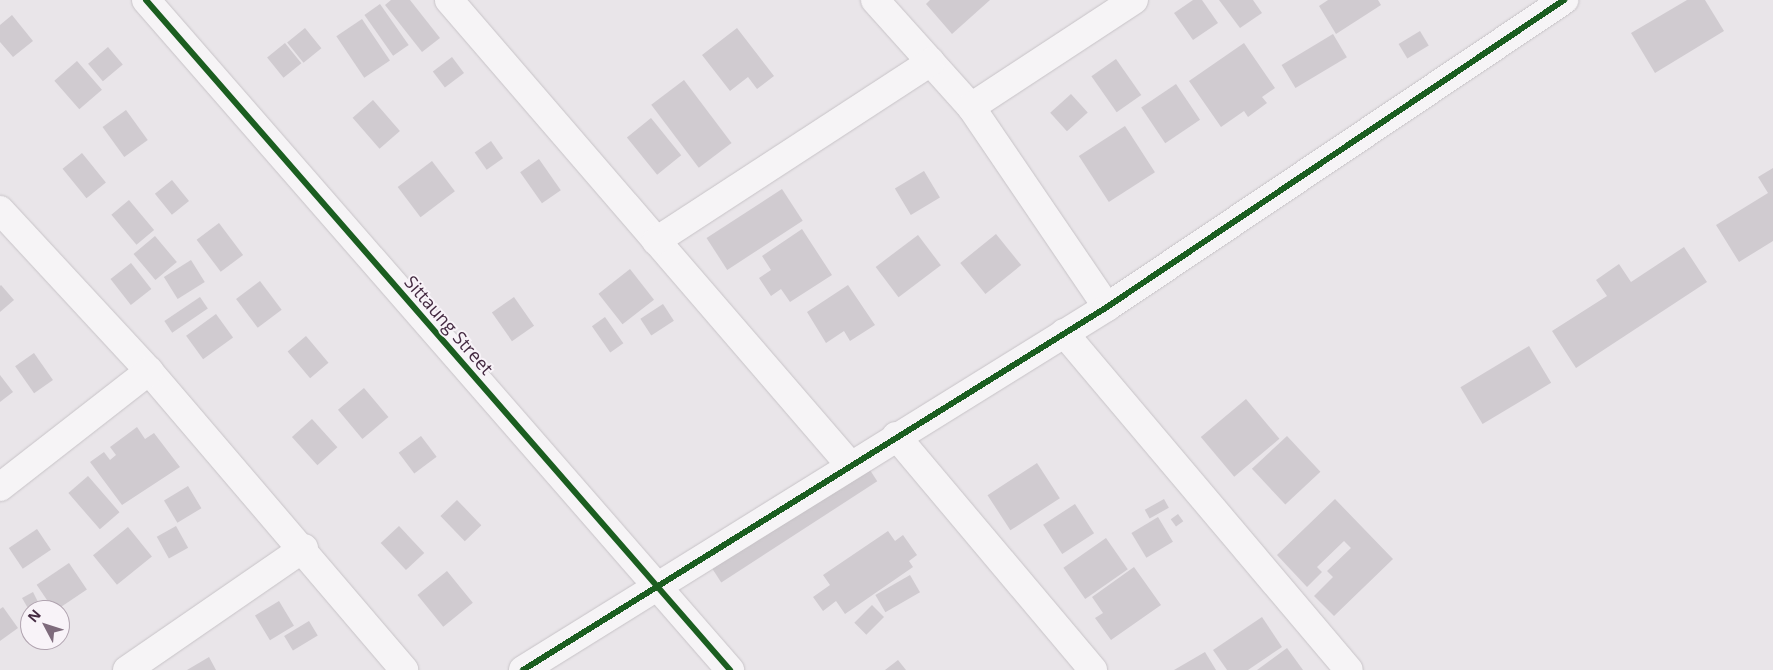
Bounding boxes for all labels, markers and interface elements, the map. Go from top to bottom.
street label: Sittaung Street [400,271,498,379]
north arrow [20,600,70,650]
text: N [23,605,45,626]

